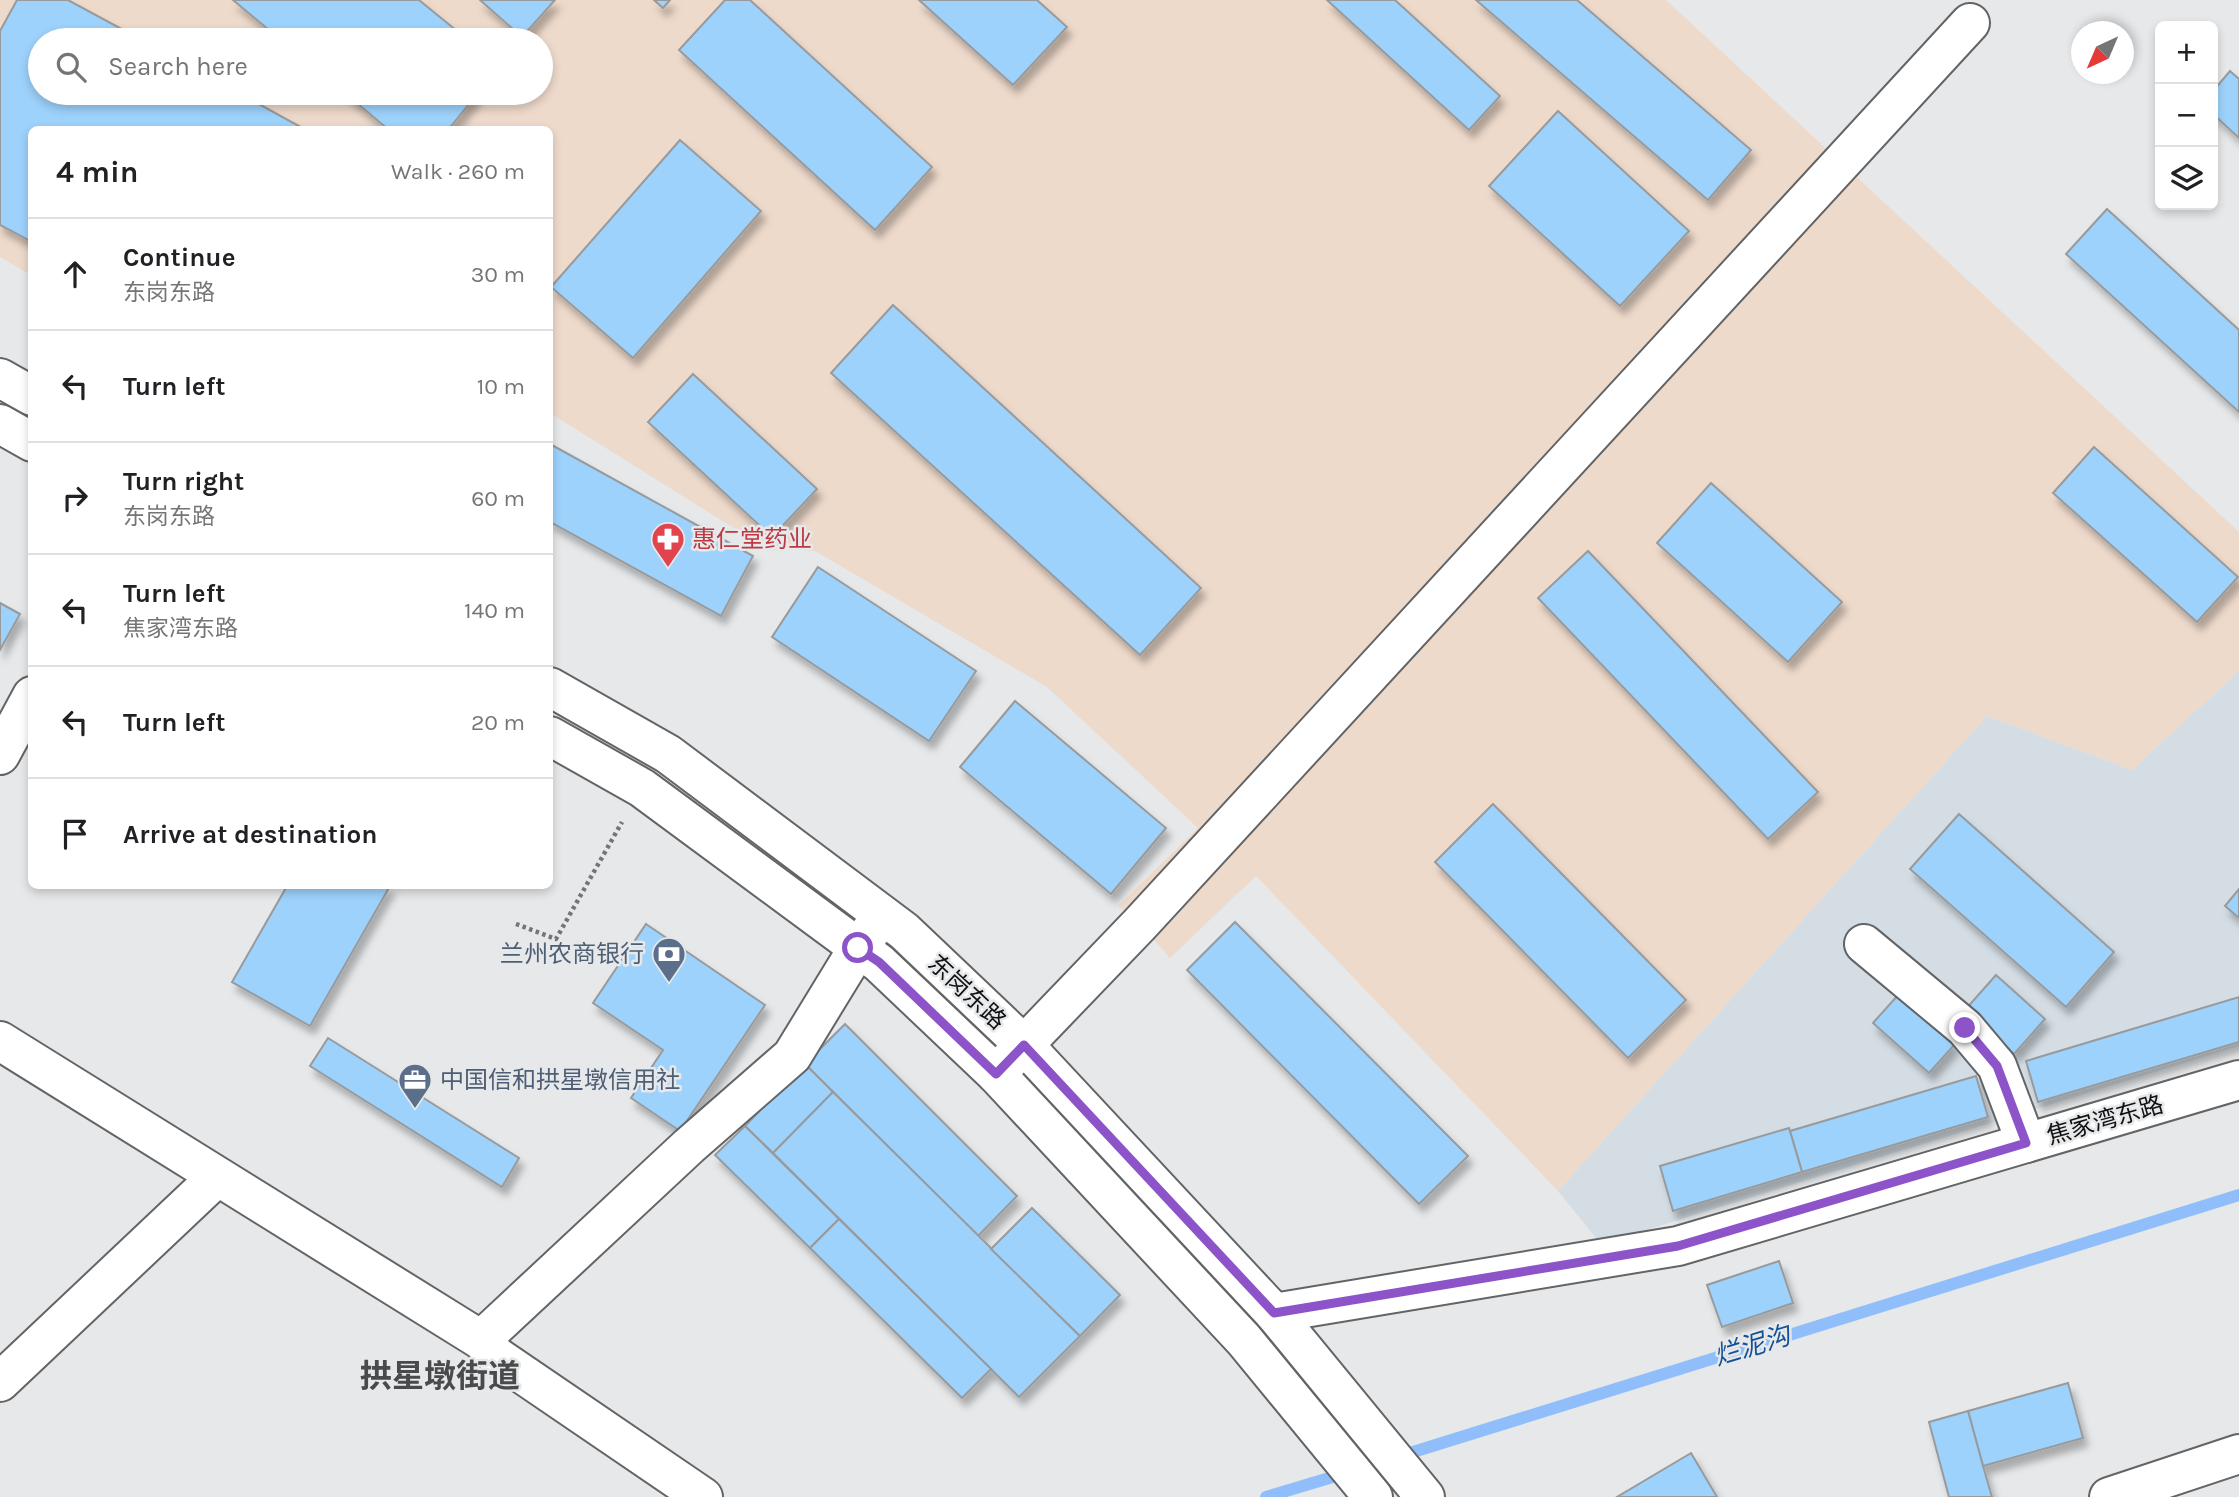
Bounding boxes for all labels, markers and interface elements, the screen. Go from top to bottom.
north arrow [2071,21,2134,84]
map controls [2155,21,2218,210]
button: + [2155,21,2218,84]
search box [28,28,553,105]
icon: search [52,48,90,86]
text: Search here [108,51,248,82]
button: − [2155,84,2218,147]
button: layers [2155,147,2218,210]
text: 4 min [56,154,138,190]
text: Walk · 260 m [391,158,525,185]
text: Continue [123,242,235,273]
icon: ahead [56,255,94,293]
text: 30 m [471,261,525,288]
text: 东岗东路 [123,279,215,306]
icon: left [56,367,94,405]
text: Turn left [123,371,225,402]
text: 10 m [477,373,525,400]
text: Turn right [123,466,244,497]
icon: right [56,479,94,517]
text: 60 m [471,485,525,512]
text: 东岗东路 [123,503,215,530]
pharmacy icon: 惠仁堂药业 [649,520,687,569]
place label: 惠仁堂药业 [692,525,812,553]
text: Turn left [123,578,225,609]
icon: left [56,591,94,629]
text: 140 m [464,597,525,624]
text: 焦家湾东路 [123,615,238,642]
icon: left [56,703,94,741]
text: Turn left [123,707,225,738]
text: 20 m [471,709,525,736]
icon: arrive [56,815,94,853]
text: Arrive at destination [123,819,377,850]
route start [842,932,873,963]
bank icon: 兰州农商银行 [650,935,688,984]
place label: 兰州农商银行 [500,940,644,968]
street label: 东岗东路 [922,949,1012,1035]
route end [1949,1012,1980,1043]
office icon: 中国信和拱星墩信用社 [396,1061,434,1110]
place label: 中国信和拱星墩信用社 [440,1066,680,1094]
street label: 焦家湾东路 [2043,1090,2167,1150]
water label: 烂泥沟 [1710,1319,1797,1372]
district label: 拱星墩街道 [360,1358,520,1395]

